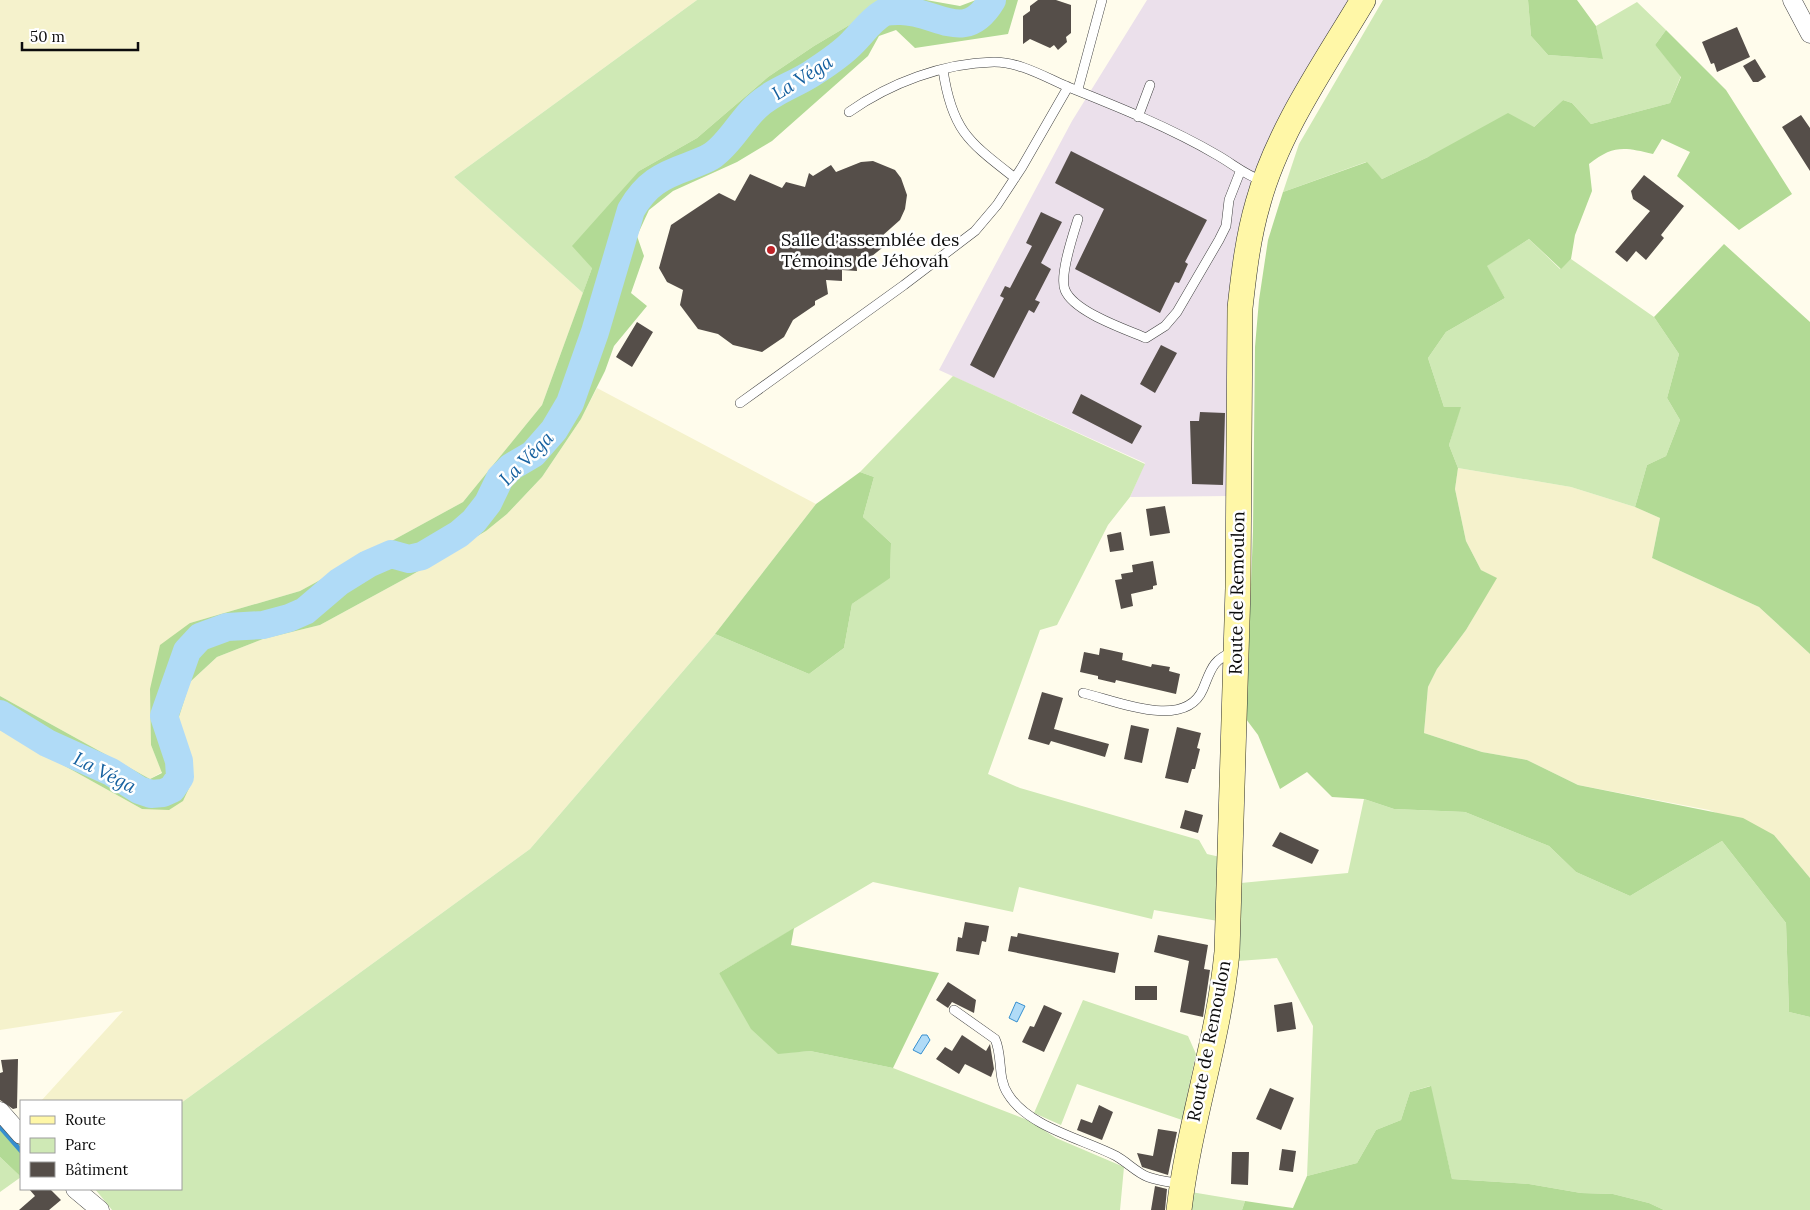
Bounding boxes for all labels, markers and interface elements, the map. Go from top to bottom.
scale bar [22,20,139,52]
text: 50 m [30,27,65,46]
water label: La Véga [767,49,837,105]
place label: Salle d'assemblée des Témoins de Jéhovah [781,228,959,272]
marker: Salle d'assemblée des Témoins de Jéhovah [765,244,777,256]
water label: La Véga [494,425,559,490]
street label: Route de Remoulon [1224,511,1249,675]
water label: La Véga [70,746,141,798]
street label: Route de Remoulon [1182,958,1235,1124]
legend [20,1100,182,1190]
text: Route [65,1110,106,1129]
text: Parc [65,1135,96,1154]
text: Bâtiment [65,1160,128,1179]

